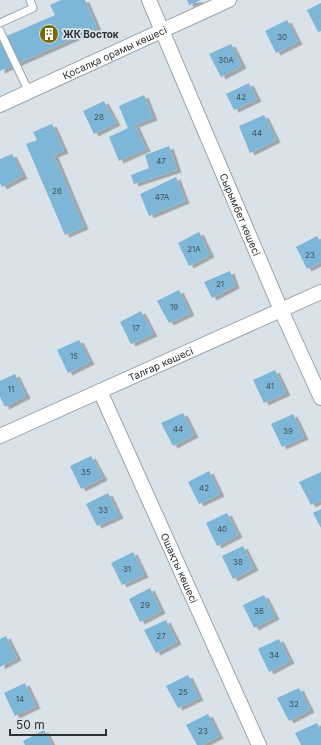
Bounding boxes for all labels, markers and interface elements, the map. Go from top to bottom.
building icon: ЖК Восток [38,23,60,45]
street label: Қосалқа орамы көшесі [61,23,168,82]
place label: ЖК Восток [63,28,119,40]
house number: 30 [277,32,287,42]
house number: 30А [218,55,234,65]
house number: 42 [236,92,246,102]
house number: 28 [94,112,104,122]
house number: 44 [252,128,262,138]
house number: 47 [156,156,166,166]
street label: Сырымбет көшесі [217,171,263,257]
house number: 26 [52,186,62,196]
house number: 47А [155,192,170,202]
house number: 21А [187,244,201,254]
house number: 23 [305,250,315,260]
house number: 21 [216,279,224,289]
house number: 19 [170,302,178,312]
house number: 17 [132,323,140,333]
street label: Талғар көшесі [126,344,195,384]
house number: 15 [70,351,78,361]
house number: 41 [266,381,274,391]
house number: 11 [8,384,14,394]
house number: 44 [173,424,183,434]
house number: 39 [283,426,293,436]
house number: 35 [81,467,91,477]
house number: 42 [199,483,209,493]
house number: 33 [98,505,108,515]
house number: 40 [217,524,227,534]
street label: Ошақты көшесі [159,531,200,605]
house number: 38 [233,557,243,567]
house number: 31 [123,564,131,574]
house number: 29 [140,600,150,610]
house number: 36 [254,606,264,616]
house number: 27 [156,631,166,641]
house number: 34 [269,650,279,660]
house number: 25 [178,687,188,697]
house number: 14 [16,694,24,704]
house number: 32 [289,699,299,709]
scale bar [10,711,106,737]
text: 50 m [16,717,45,732]
house number: 23 [198,726,208,736]

